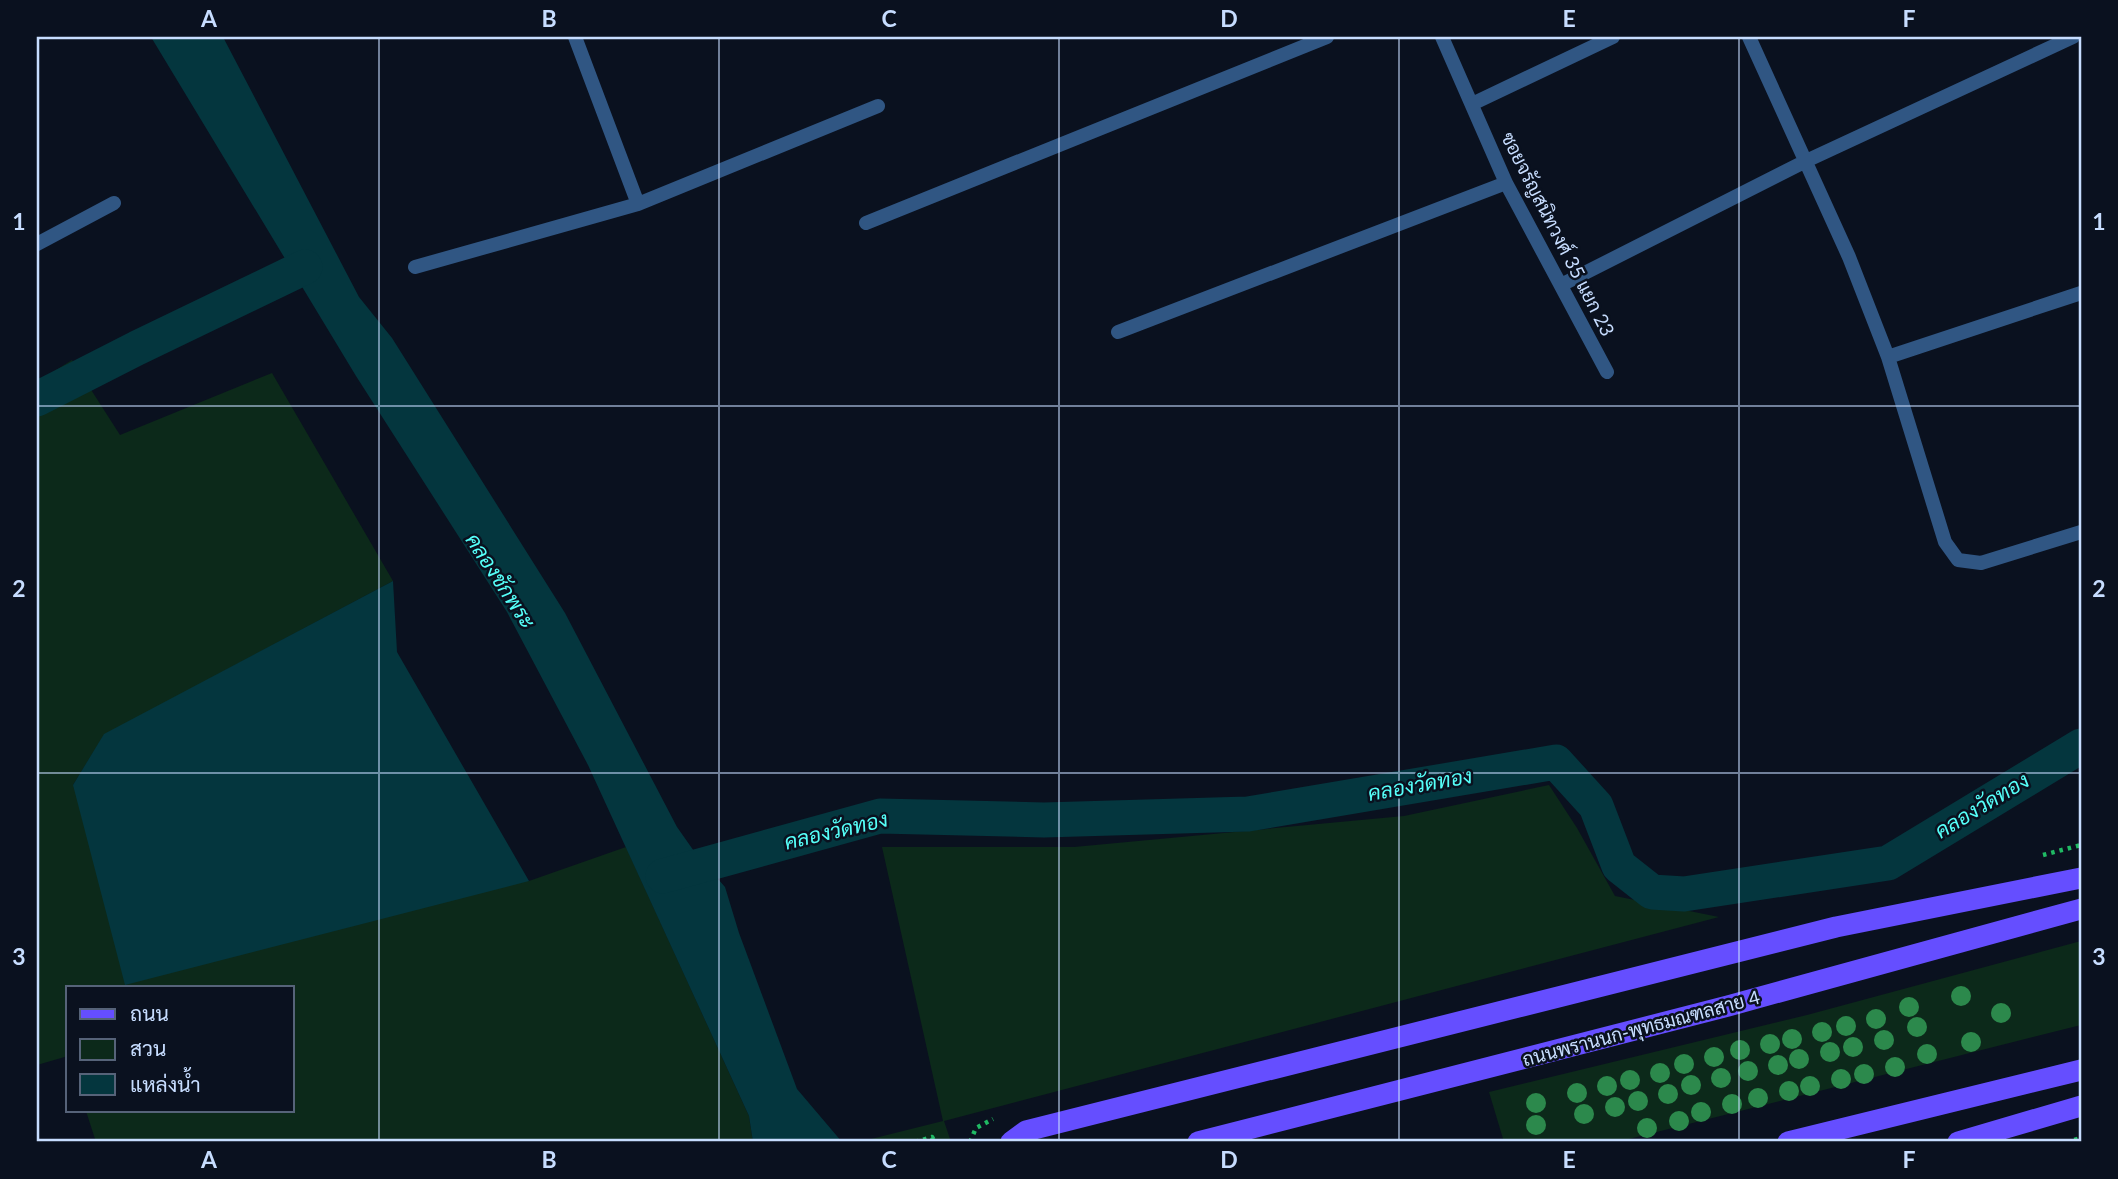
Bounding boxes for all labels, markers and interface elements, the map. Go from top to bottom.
text: A [200,4,218,32]
text: B [541,4,557,32]
text: C [881,4,897,32]
text: D [1220,4,1238,32]
text: E [1562,4,1576,32]
text: F [1902,4,1916,32]
street label: ซอยจรัญสนิทวงศ์ 35 แยก 23 [1496,128,1620,340]
text: 1 [12,207,26,235]
text: 1 [2092,207,2106,235]
water label: คลองชักพระ [461,528,542,633]
text: 2 [12,574,26,602]
text: 2 [2092,574,2106,602]
water label: คลองวัดทอง [1366,762,1474,805]
water label: คลองวัดทอง [1930,767,2033,843]
water label: คลองวัดทอง [781,805,890,854]
text: 3 [12,942,26,970]
text: 3 [2092,942,2106,970]
street label: ถนนพรานนก-พุทธมณฑลสาย 4 [1520,985,1763,1072]
legend [66,986,294,1112]
text: ถนน [130,1000,169,1025]
text: สวน [130,1035,166,1060]
text: แหล่งน้ำ [130,1067,201,1096]
text: A [200,1145,218,1173]
text: B [541,1145,557,1173]
text: C [881,1145,897,1173]
text: D [1220,1145,1238,1173]
text: E [1562,1145,1576,1173]
text: F [1902,1145,1916,1173]

